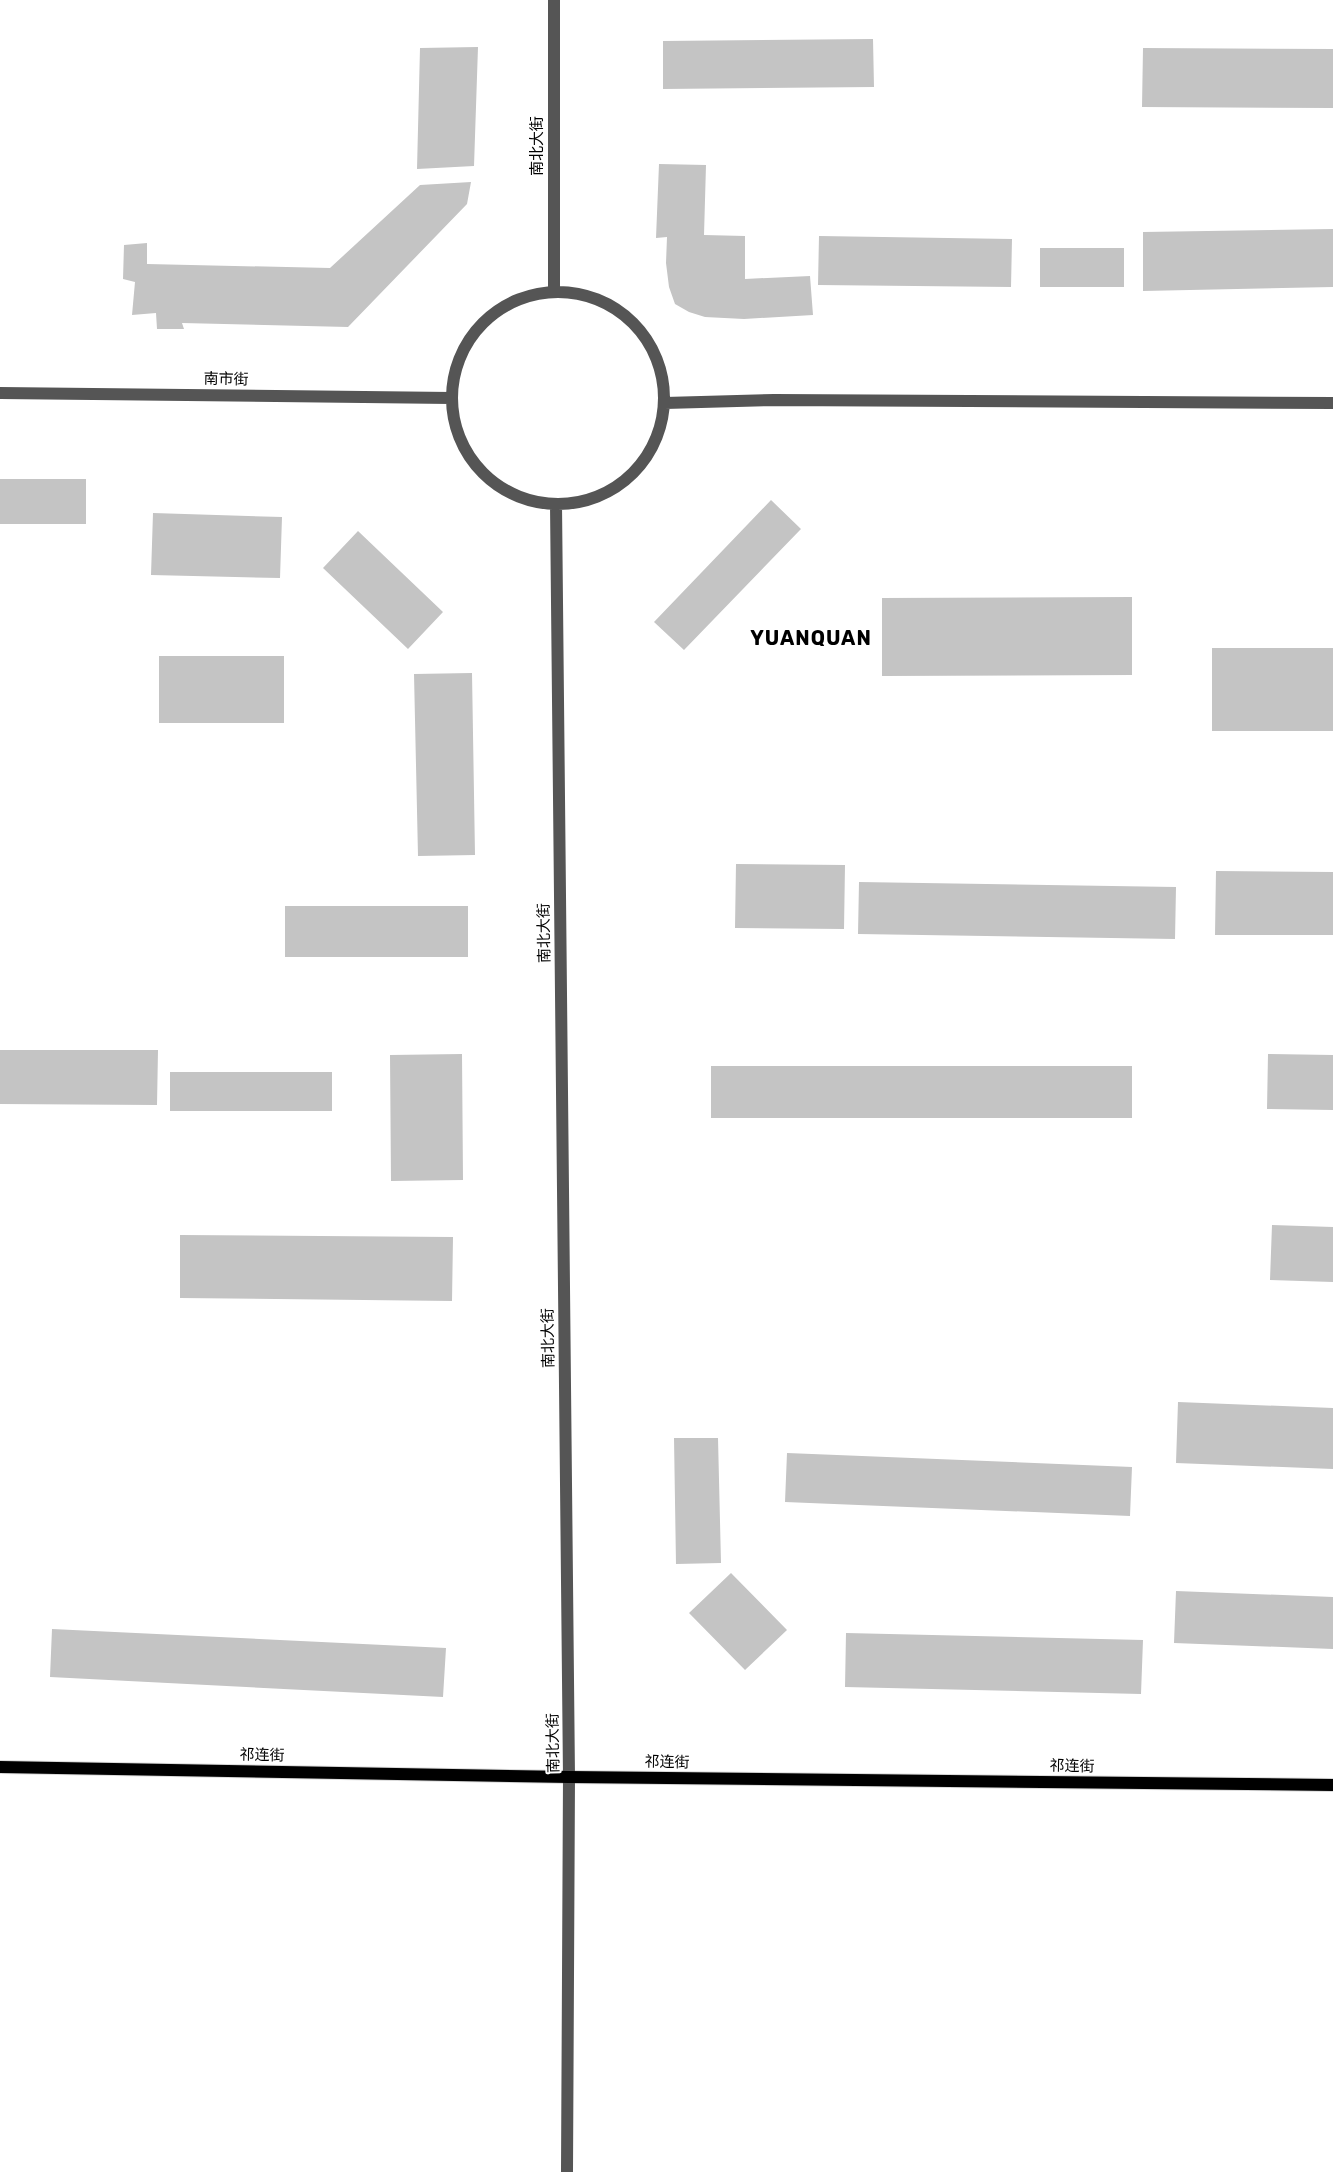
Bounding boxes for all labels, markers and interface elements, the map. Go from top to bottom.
street label: 南北大街 [528,116,546,176]
street label: 南市街 [203,370,249,388]
district label: YUANQUAN [750,626,872,650]
street label: 南北大街 [534,903,554,963]
street label: 南北大街 [538,1308,558,1368]
street label: 南北大街 [543,1713,563,1773]
street label: 祁连街 [239,1746,285,1764]
street label: 祁连街 [644,1753,690,1771]
street label: 祁连街 [1049,1757,1095,1775]

